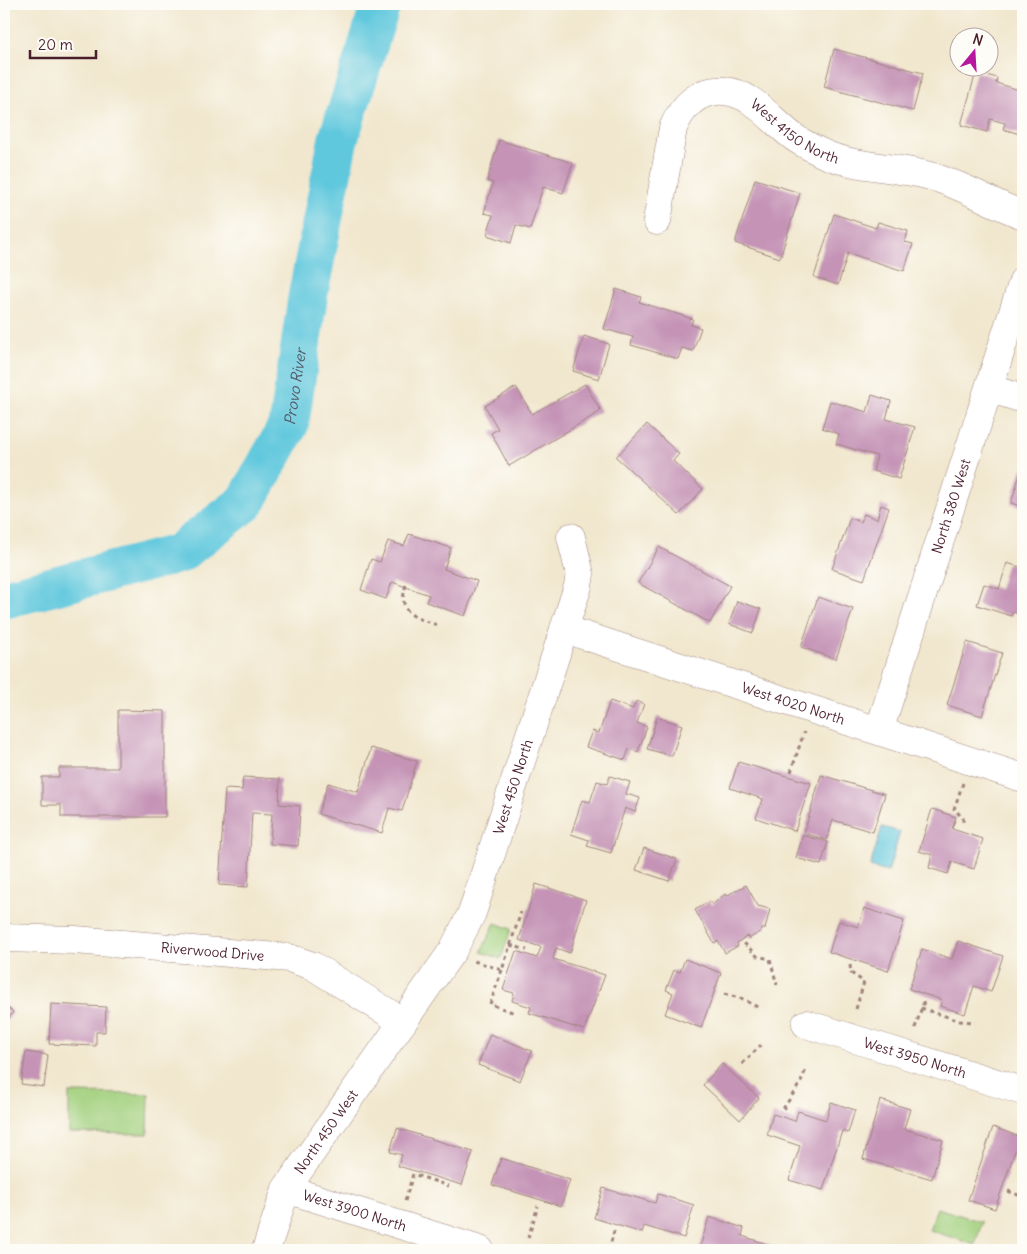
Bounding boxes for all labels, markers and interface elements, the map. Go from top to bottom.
scale bar [30,28,96,60]
north arrow [950,28,1000,78]
text: N [971,30,985,50]
text: 20 m [38,35,73,54]
street label: West 4150 North [747,95,841,168]
water label: Provo River [279,345,310,426]
street label: North 380 West [927,456,975,556]
street label: West 4020 North [739,678,847,729]
street label: West 450 North [489,737,537,837]
street label: Riverwood Drive [160,938,265,965]
street label: West 3950 North [861,1033,969,1082]
street label: North 450 West [290,1086,362,1177]
street label: West 3900 North [300,1186,409,1235]

